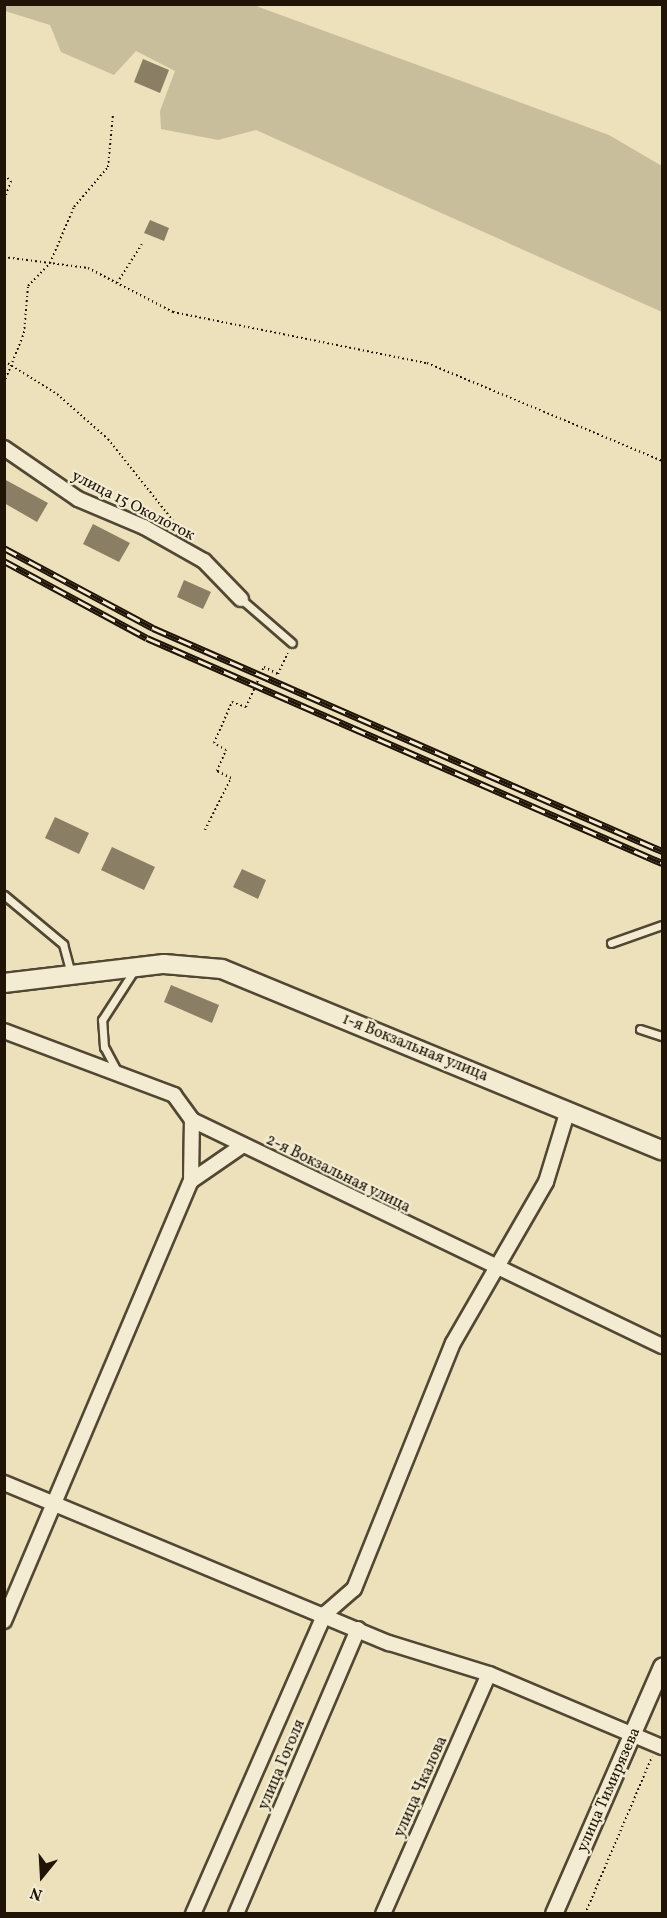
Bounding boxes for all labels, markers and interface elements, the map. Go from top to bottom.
street label: улица 15 Околоток [68,467,198,545]
street label: 1-я Вокзальная улица [339,1010,491,1086]
street label: 2-я Вокзальная улица [262,1131,414,1217]
street label: улица Гоголя [254,1717,310,1813]
street label: улица Тимирязева [573,1724,645,1856]
street label: улица Чкалова [390,1733,452,1841]
north arrow [12,1846,72,1906]
text: N [28,1881,45,1905]

